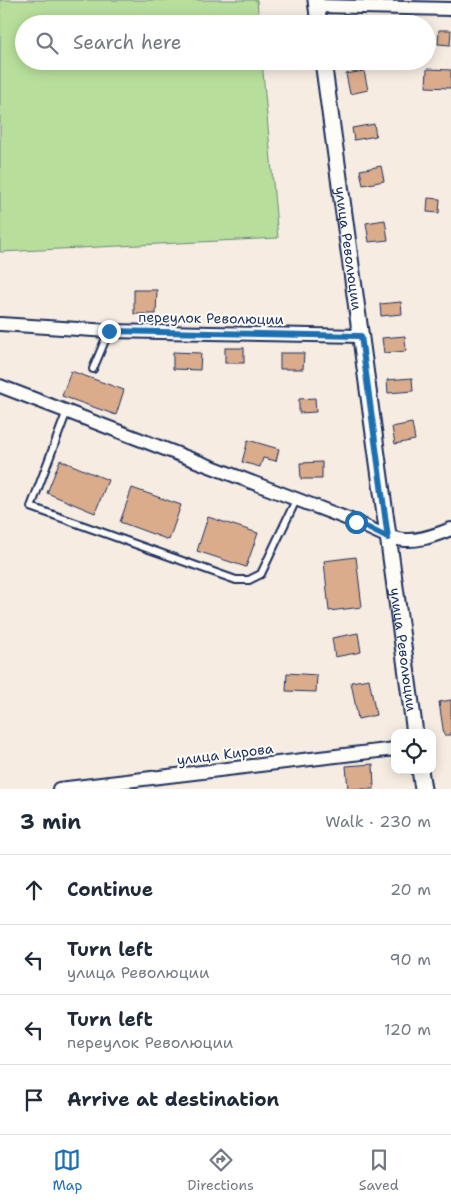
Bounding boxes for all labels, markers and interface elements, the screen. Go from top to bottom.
search box [15,15,436,70]
icon: search [33,29,61,57]
text: Search here [73,30,182,55]
street label: улица Революции [331,185,366,311]
street label: переулок Революции [138,308,284,328]
route end [98,320,121,343]
route start [345,511,368,534]
street label: улица Революции [386,587,421,713]
map controls [391,729,436,774]
button: locate [391,729,436,774]
street label: улица Кирова [176,739,275,769]
text: 3 min [20,808,81,836]
text: Walk · 230 m [325,811,431,832]
icon: ahead [20,876,48,904]
text: Continue [67,877,153,902]
text: 20 m [390,879,431,900]
text: Turn left [67,937,153,962]
icon: left [20,946,48,974]
text: 90 m [390,949,431,970]
text: улица Революции [67,962,209,983]
text: Turn left [67,1007,153,1032]
icon: left [20,1016,48,1044]
text: 120 m [384,1019,431,1040]
text: переулок Революции [67,1032,233,1053]
icon: arrive [20,1086,48,1114]
text: Arrive at destination [67,1087,279,1112]
tab: Map [52,1146,82,1194]
tab: Directions [187,1146,254,1194]
tab: Saved [359,1146,399,1194]

